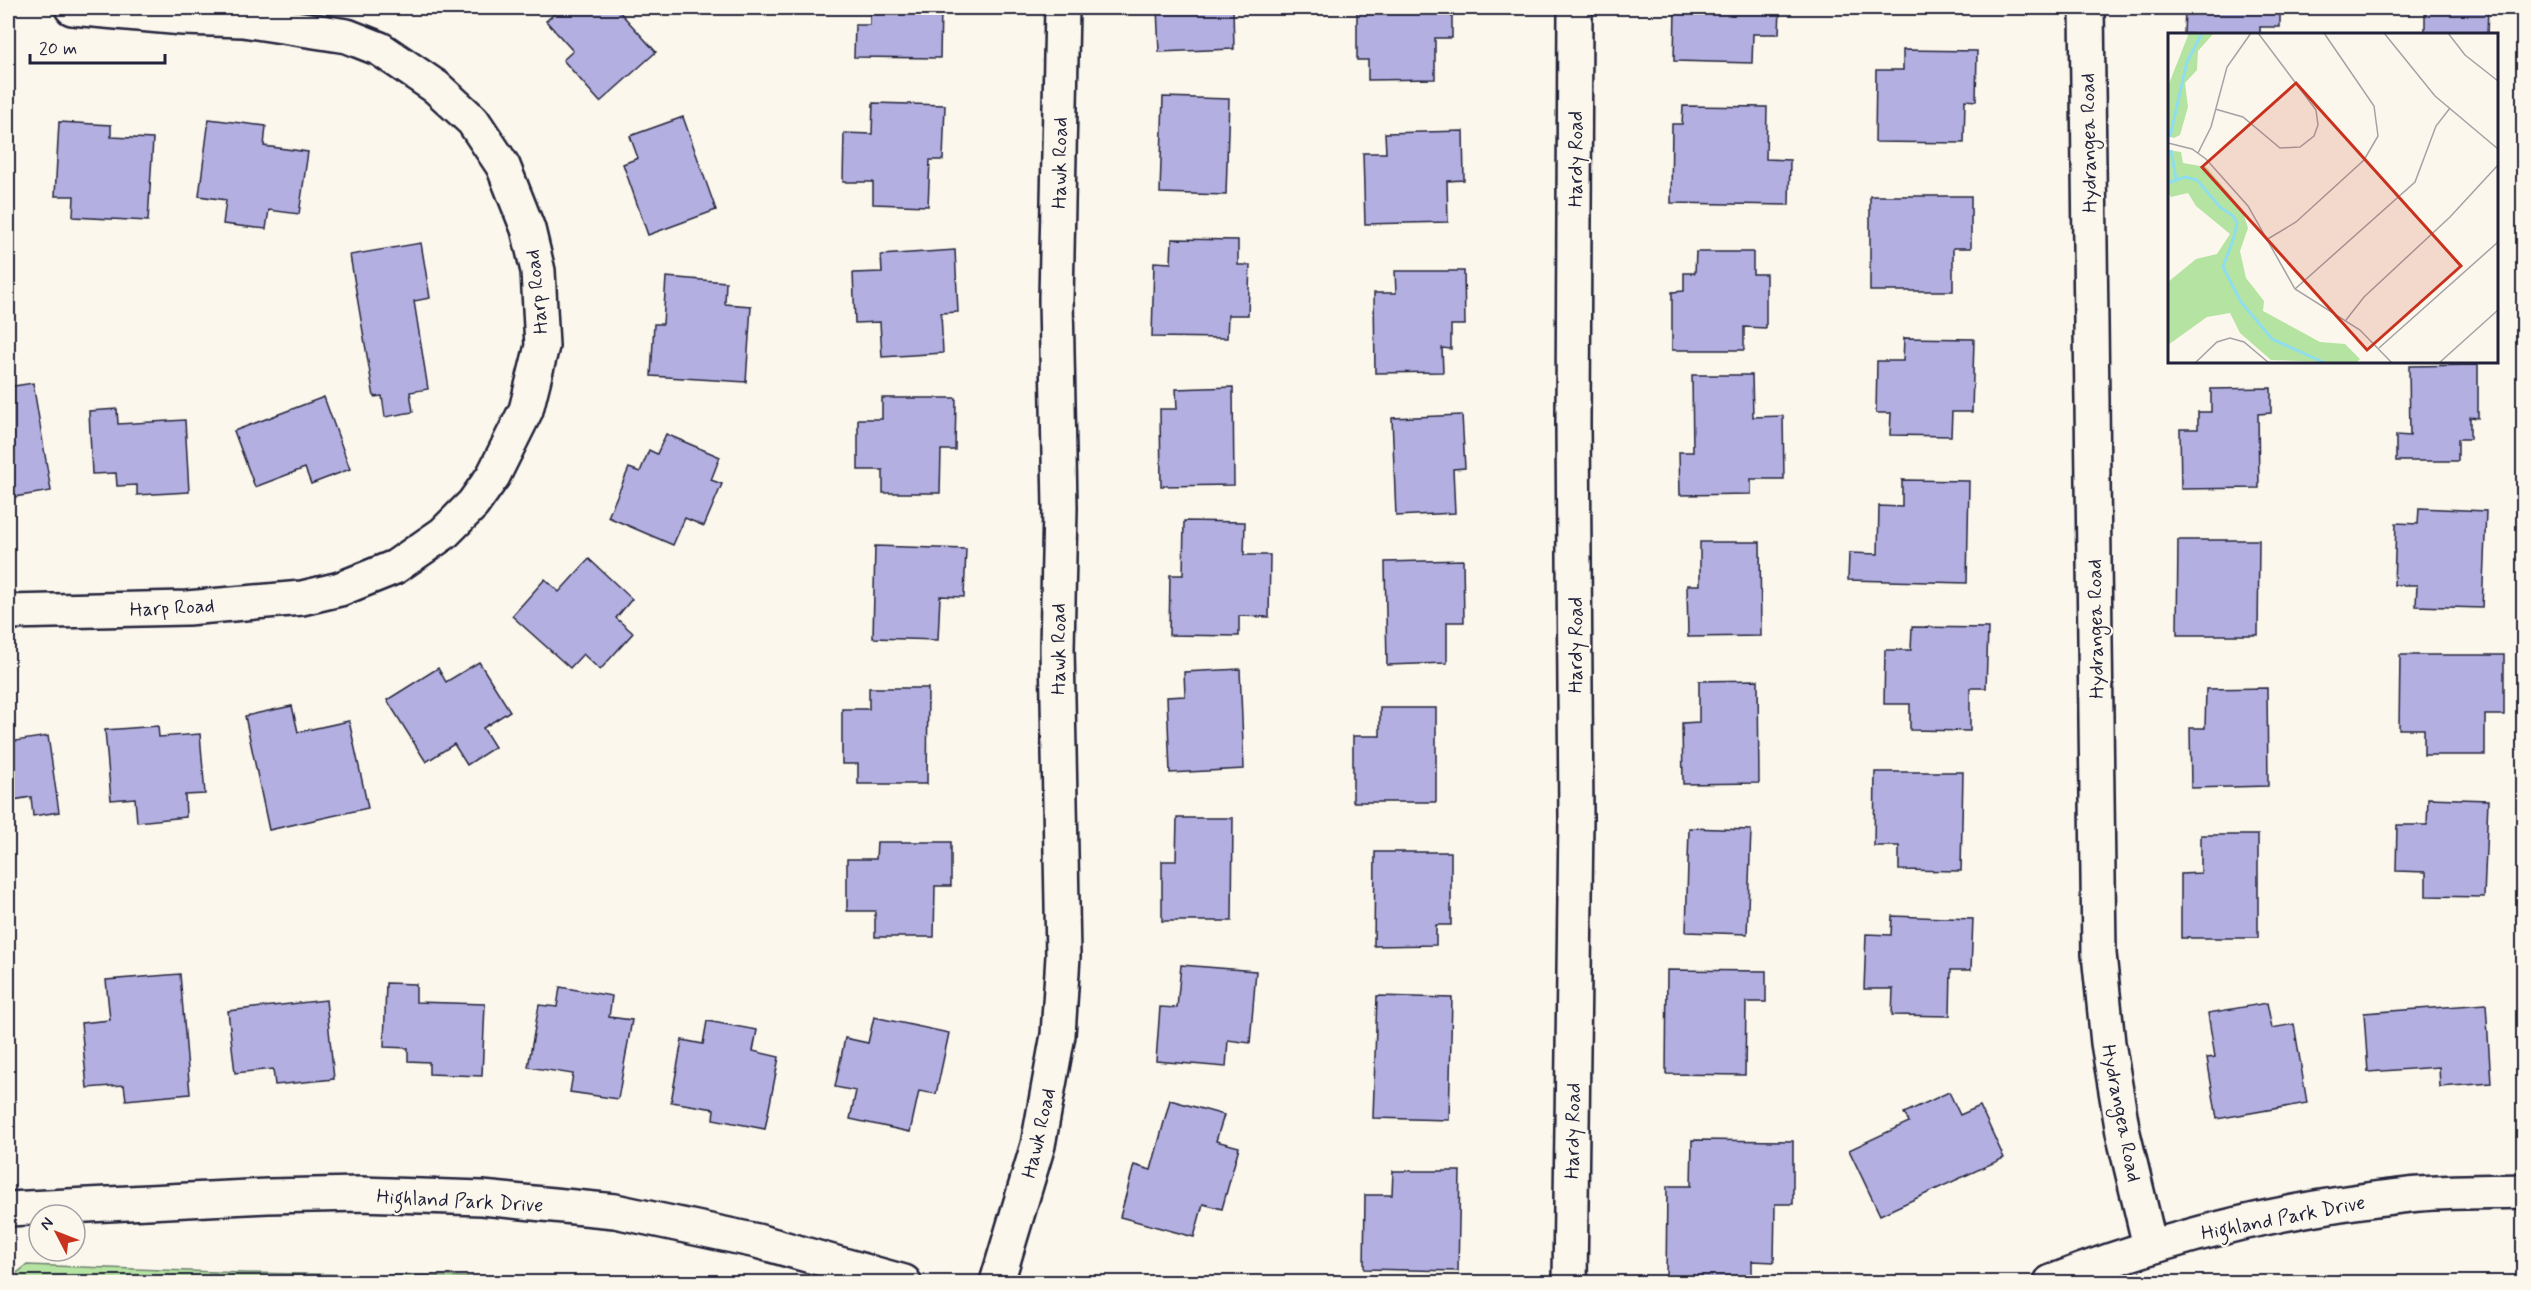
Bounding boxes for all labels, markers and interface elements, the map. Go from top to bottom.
scale bar [30,27,165,65]
inset map [2168,33,2498,363]
text: 20 m [39,37,77,61]
street label: Hydrangea Road [2075,73,2105,213]
street label: Hardy Road [1563,111,1590,207]
street label: Hawk Road [1046,117,1075,209]
street label: Harp Road [520,248,555,336]
street label: Hydrangea Road [2082,559,2112,699]
street label: Harp Road [129,593,215,624]
street label: Hardy Road [1563,597,1590,693]
street label: Hawk Road [1046,603,1073,695]
street label: Hydrangea Road [2093,1042,2147,1185]
street label: Hardy Road [1559,1083,1588,1179]
street label: Hawk Road [1016,1086,1063,1181]
street label: Highland Park Drive [376,1184,544,1221]
street label: Highland Park Drive [2199,1189,2368,1250]
north arrow [27,1203,87,1263]
text: N [36,1213,58,1235]

